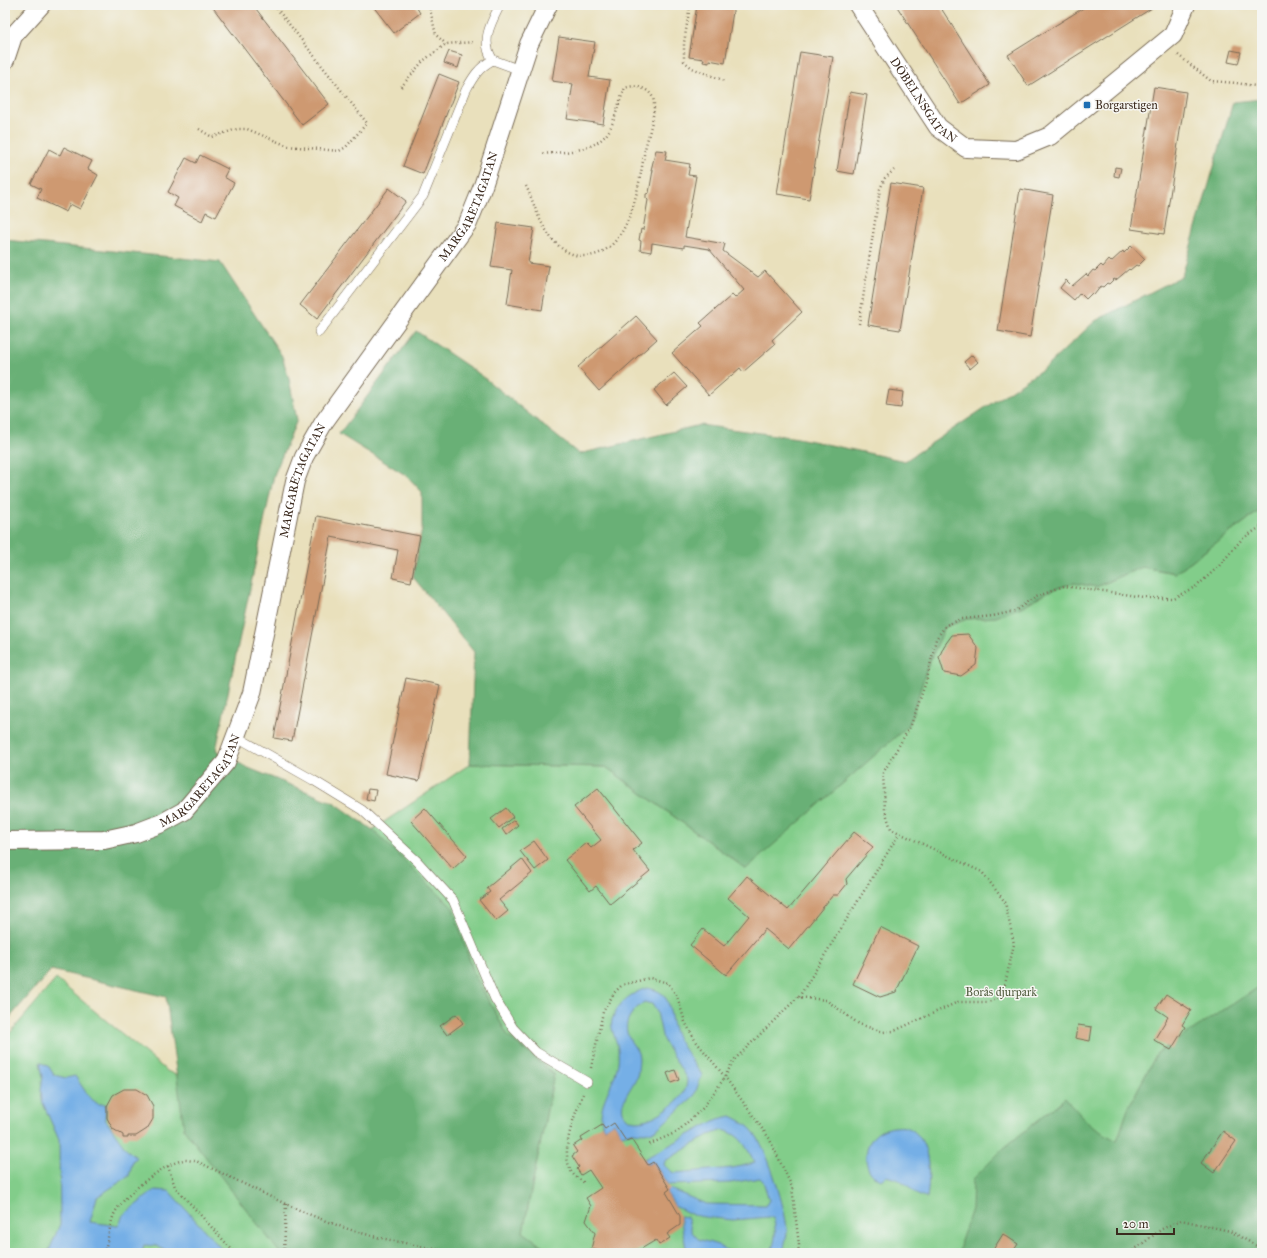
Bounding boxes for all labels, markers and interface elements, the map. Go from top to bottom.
street label: DÖBELNSGATAN [887,55,960,146]
place label: Borgarstigen [1095,98,1158,113]
marker: Borgarstigen [1082,100,1092,110]
street label: MARGARETAGATAN [436,150,501,264]
street label: MARGARETAGATAN [277,421,329,539]
street label: MARGARETAGATAN [157,732,243,830]
park label: Borås djurpark [965,985,1037,999]
scale bar [1117,1210,1174,1236]
text: 20 m [1123,1217,1149,1231]

